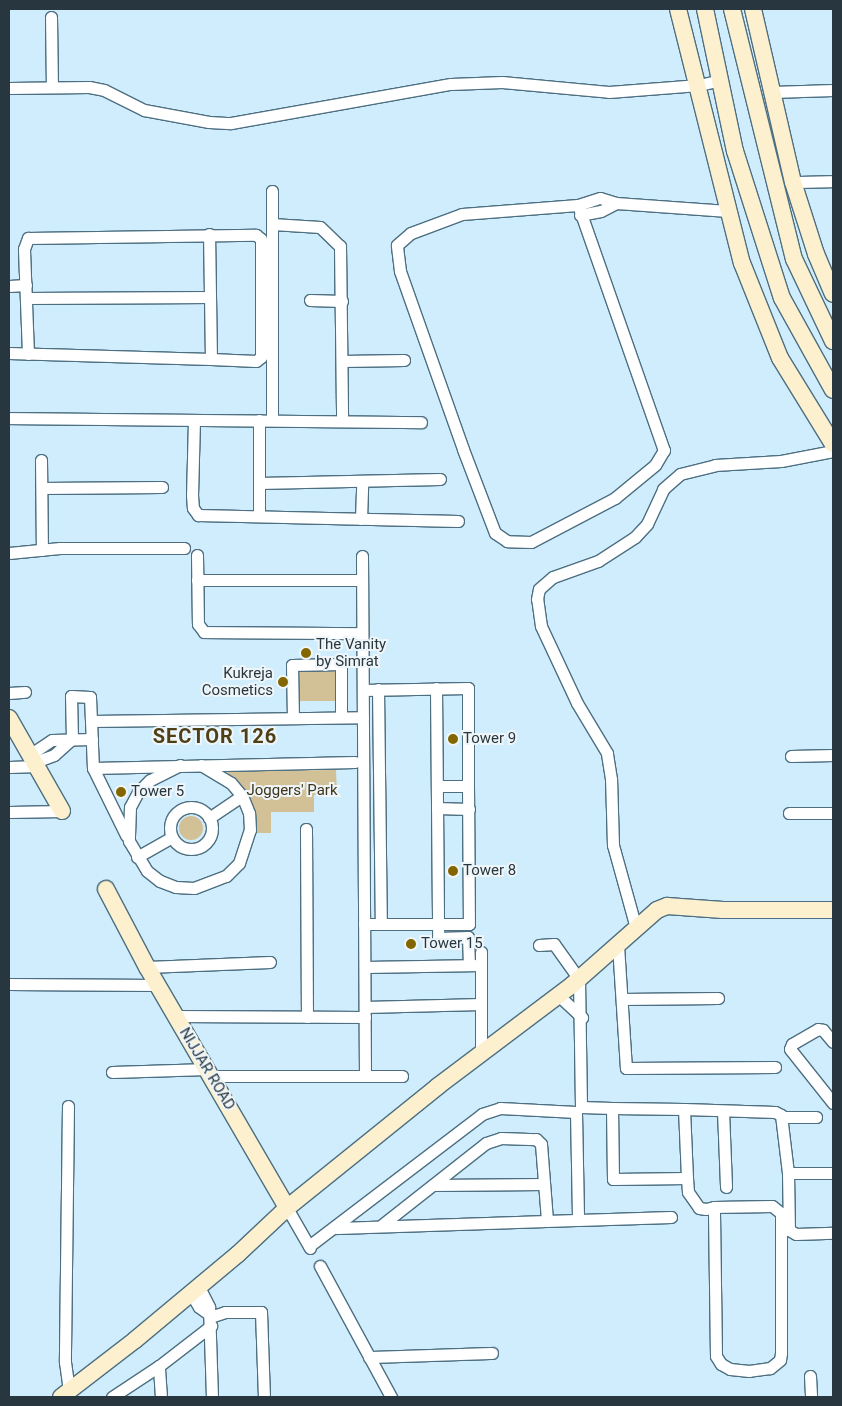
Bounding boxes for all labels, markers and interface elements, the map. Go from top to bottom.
place label: The Vanity by Simrat [316,635,386,670]
marker: The Vanity by Simrat [300,647,312,659]
place label: Kukreja Cosmetics [202,664,273,699]
marker: Kukreja Cosmetics [277,676,289,688]
district label: SECTOR 126 [152,724,278,748]
place label: Tower 9 [463,730,516,748]
marker: Tower 9 [447,733,459,745]
park label: Joggers' Park [246,782,338,800]
place label: Tower 5 [131,783,184,801]
marker: Tower 5 [115,786,127,798]
place label: Tower 8 [463,862,516,880]
marker: Tower 8 [447,865,459,877]
place label: Tower 15 [421,935,483,953]
marker: Tower 15 [405,938,417,950]
street label: NIJJAR ROAD [175,1025,239,1113]

